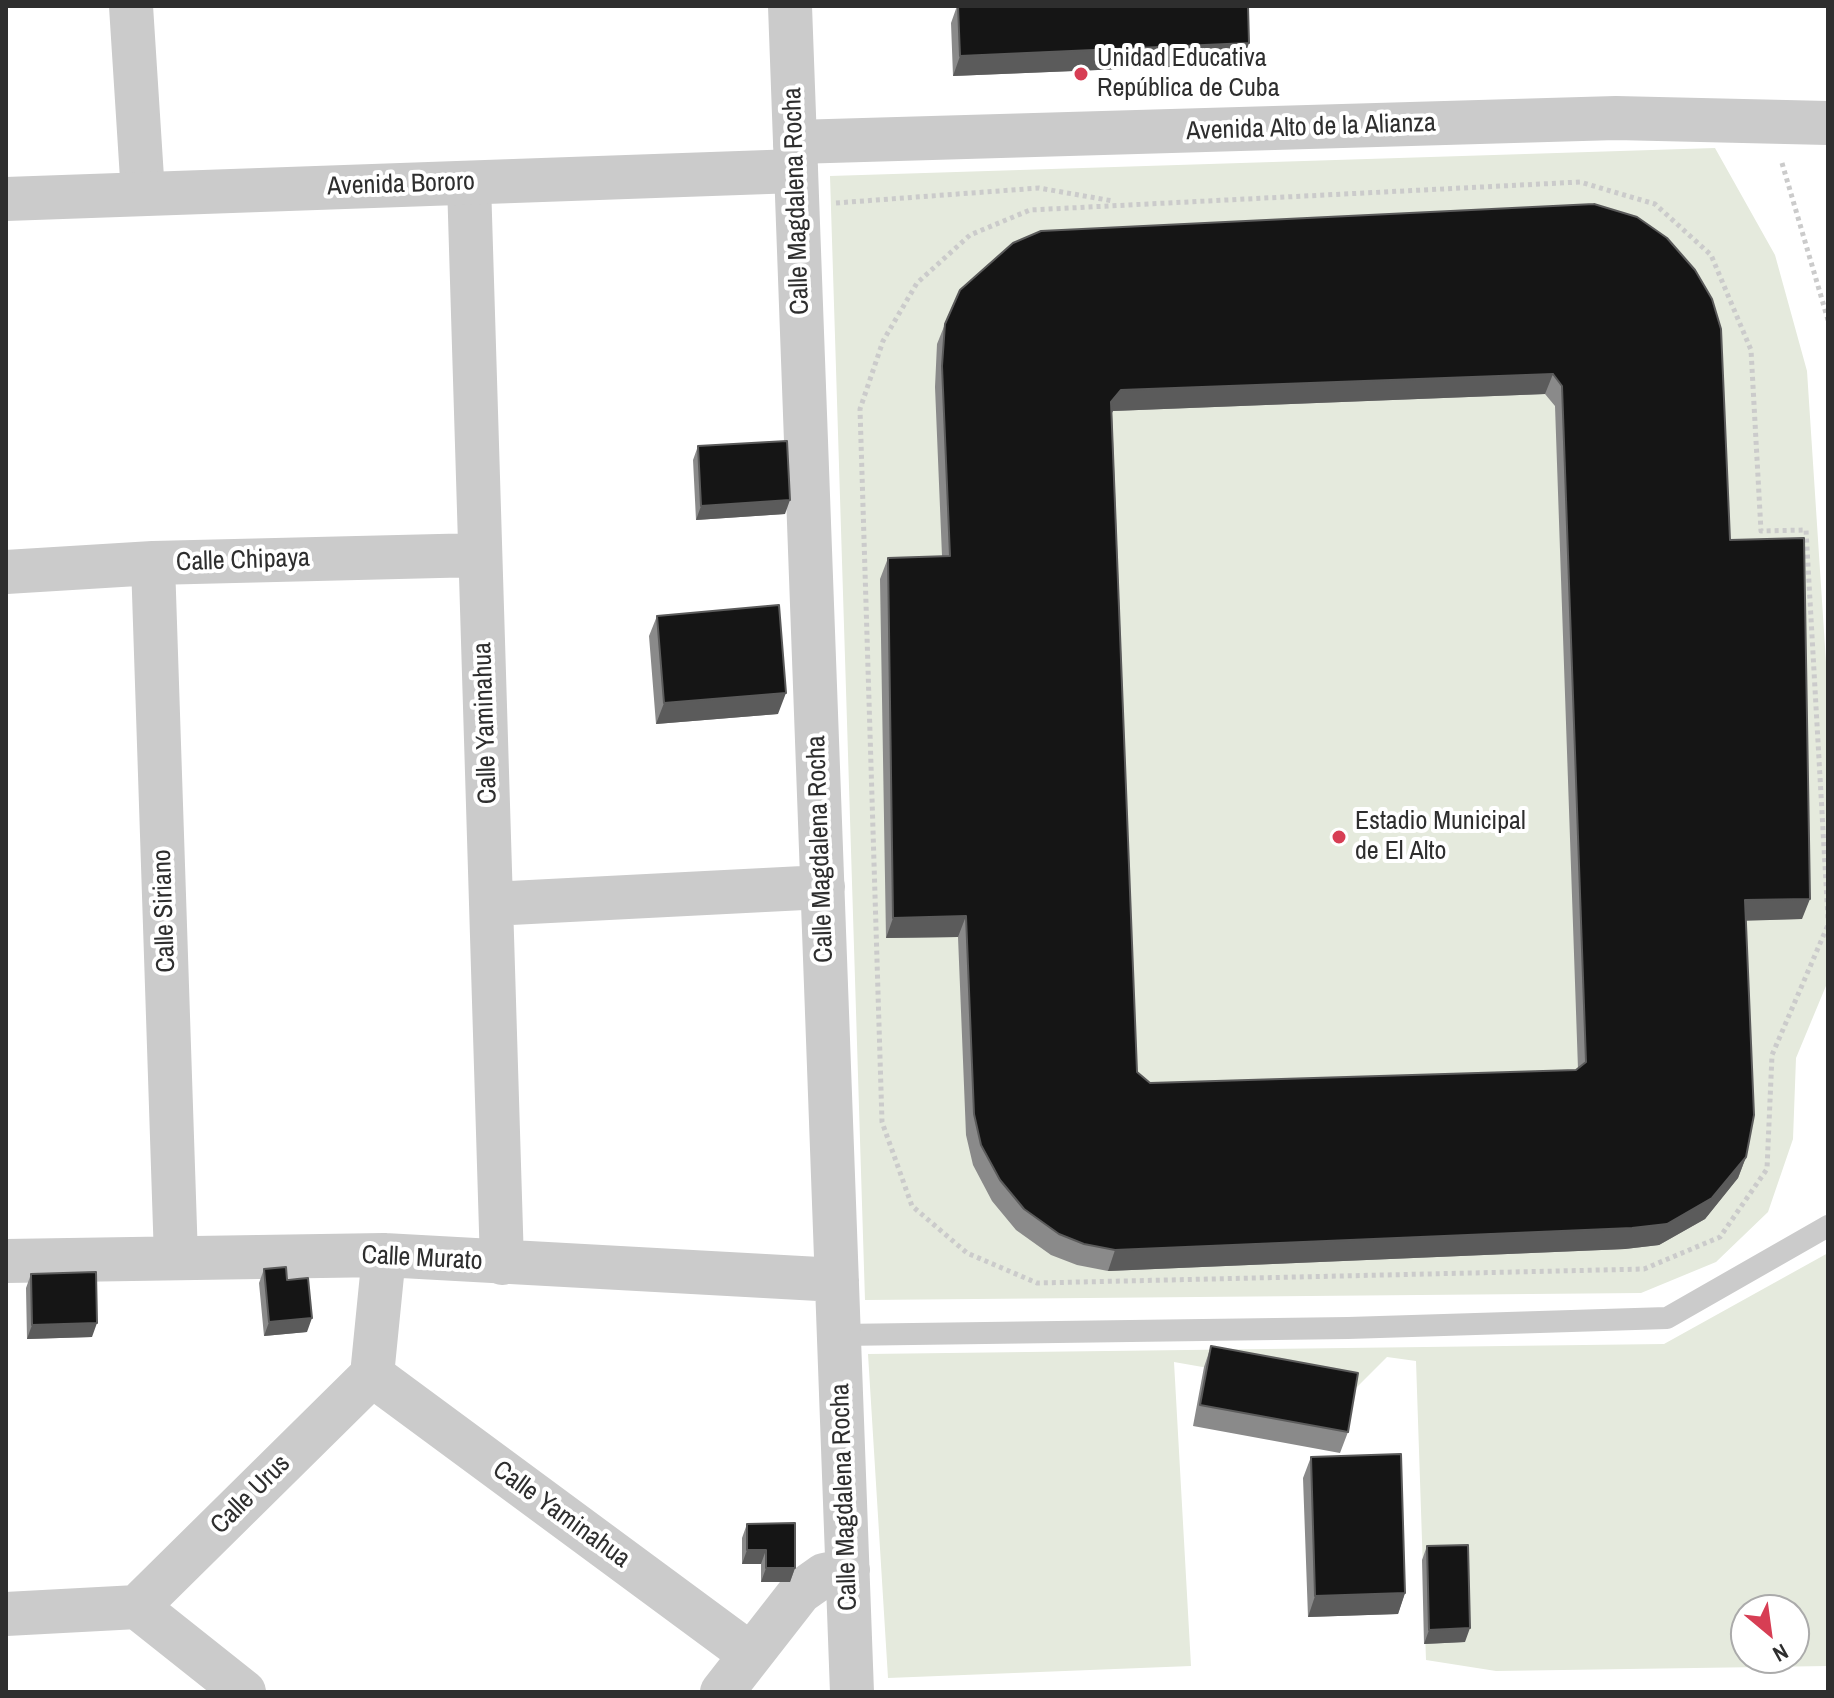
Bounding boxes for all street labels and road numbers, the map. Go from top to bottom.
street label: Calle Magdalena Rocha [777,87,817,315]
street label: Avenida Alto de la Alianza [1186,108,1436,148]
street label: Avenida Bororo [327,167,475,203]
street label: Calle Chipaya [176,543,310,579]
street label: Calle Yaminahua [468,642,504,804]
street label: Calle Magdalena Rocha [801,735,841,963]
street label: Calle Siriano [147,849,183,973]
street label: Calle Murato [361,1240,483,1278]
street label: Calle Magdalena Rocha [825,1383,865,1611]
street label: Calle Urus [205,1449,297,1541]
street label: Calle Yaminahua [486,1455,636,1575]

